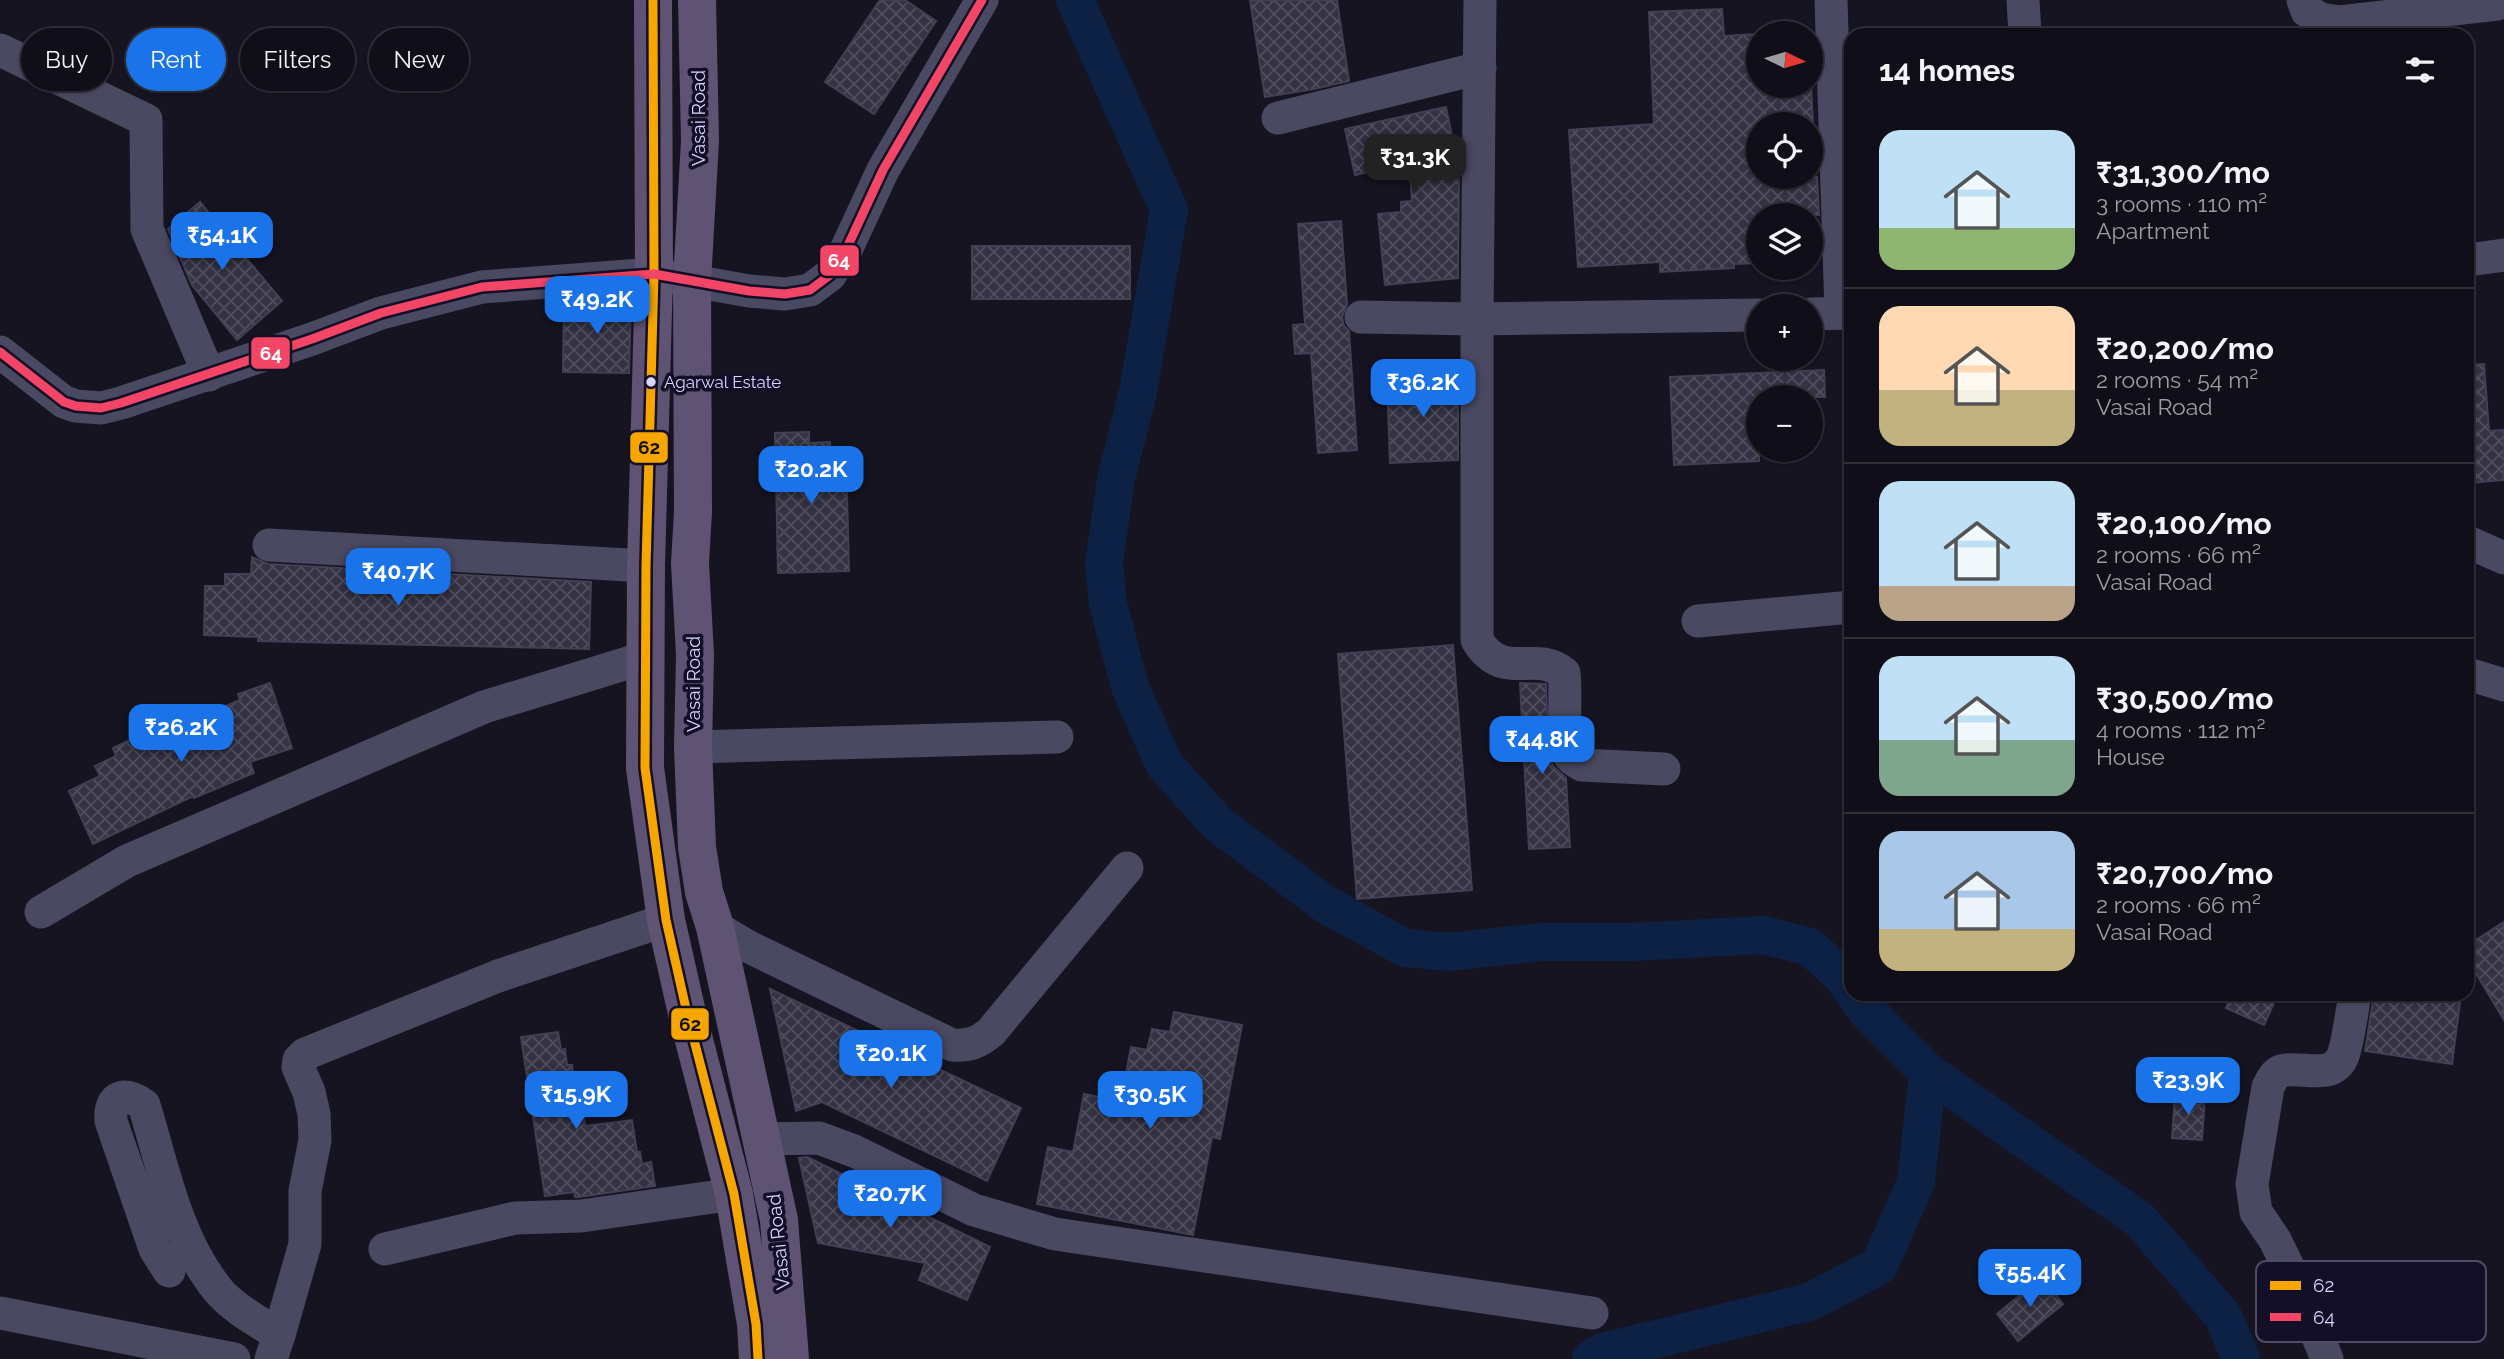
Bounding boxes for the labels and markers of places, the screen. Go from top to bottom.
pin: ₹31.3K [1358,134,1472,194]
pin: ₹54.1K [165,212,279,272]
pin: ₹49.2K [540,276,654,336]
pin: ₹36.2K [1366,360,1480,419]
place label: Agarwal Estate [664,372,781,392]
marker: Agarwal Estate [644,375,658,389]
pin: ₹20.2K [754,447,868,506]
pin: ₹40.7K [341,548,455,608]
pin: ₹26.2K [124,704,238,764]
pin: ₹44.8K [1485,716,1599,776]
pin: ₹20.1K [834,1030,948,1090]
pin: ₹23.9K [2131,1058,2245,1117]
pin: ₹15.9K [519,1072,633,1131]
pin: ₹30.5K [1093,1072,1207,1131]
pin: ₹20.7K [833,1170,947,1230]
pin: ₹55.4K [1973,1250,2087,1309]

